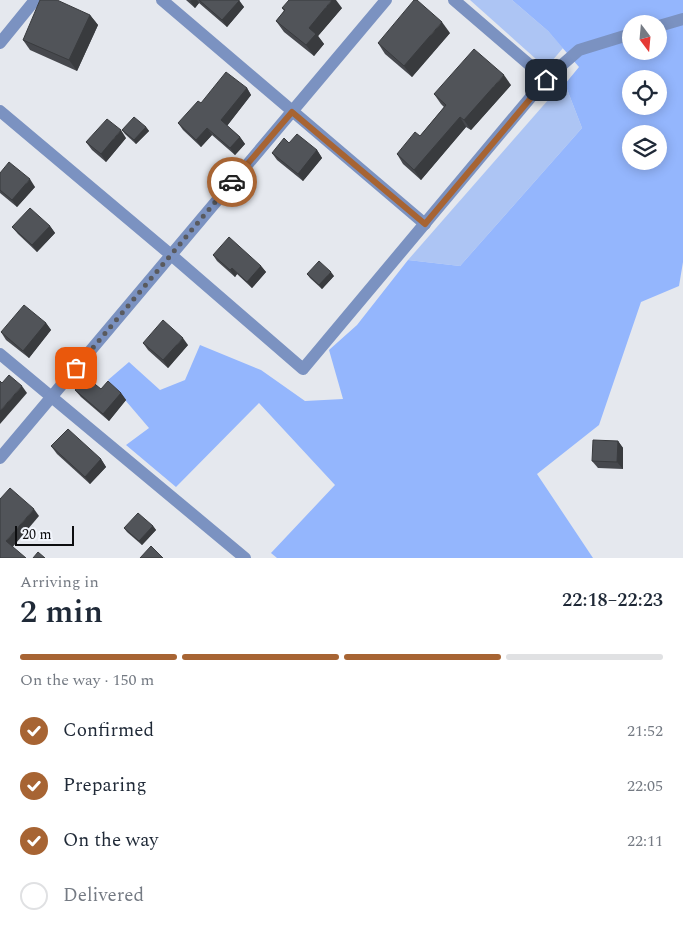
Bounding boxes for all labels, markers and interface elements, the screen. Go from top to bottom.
north arrow [622,15,668,60]
map controls [622,15,667,170]
pin [525,59,567,101]
icon: home [532,66,560,94]
button: locate [622,70,667,115]
button: layers [622,125,667,170]
courier [207,157,257,207]
icon: car [218,168,246,196]
pin [55,347,97,389]
icon: bag [62,354,90,382]
scale bar [15,523,74,546]
text: 20 m [22,524,52,545]
text: Arriving in [20,570,99,594]
text: 22:18–22:23 [562,586,663,615]
text: 2 min [20,588,103,637]
text: On the way · 150 m [20,668,154,692]
text: Confirmed [63,716,154,745]
icon: check [20,717,48,745]
text: 21:52 [627,719,663,743]
text: Preparing [63,771,147,800]
icon: check [20,772,48,800]
text: 22:05 [627,774,663,798]
text: On the way [63,826,159,855]
icon: check [20,827,48,855]
text: 22:11 [627,829,663,853]
text: Delivered [63,881,144,910]

